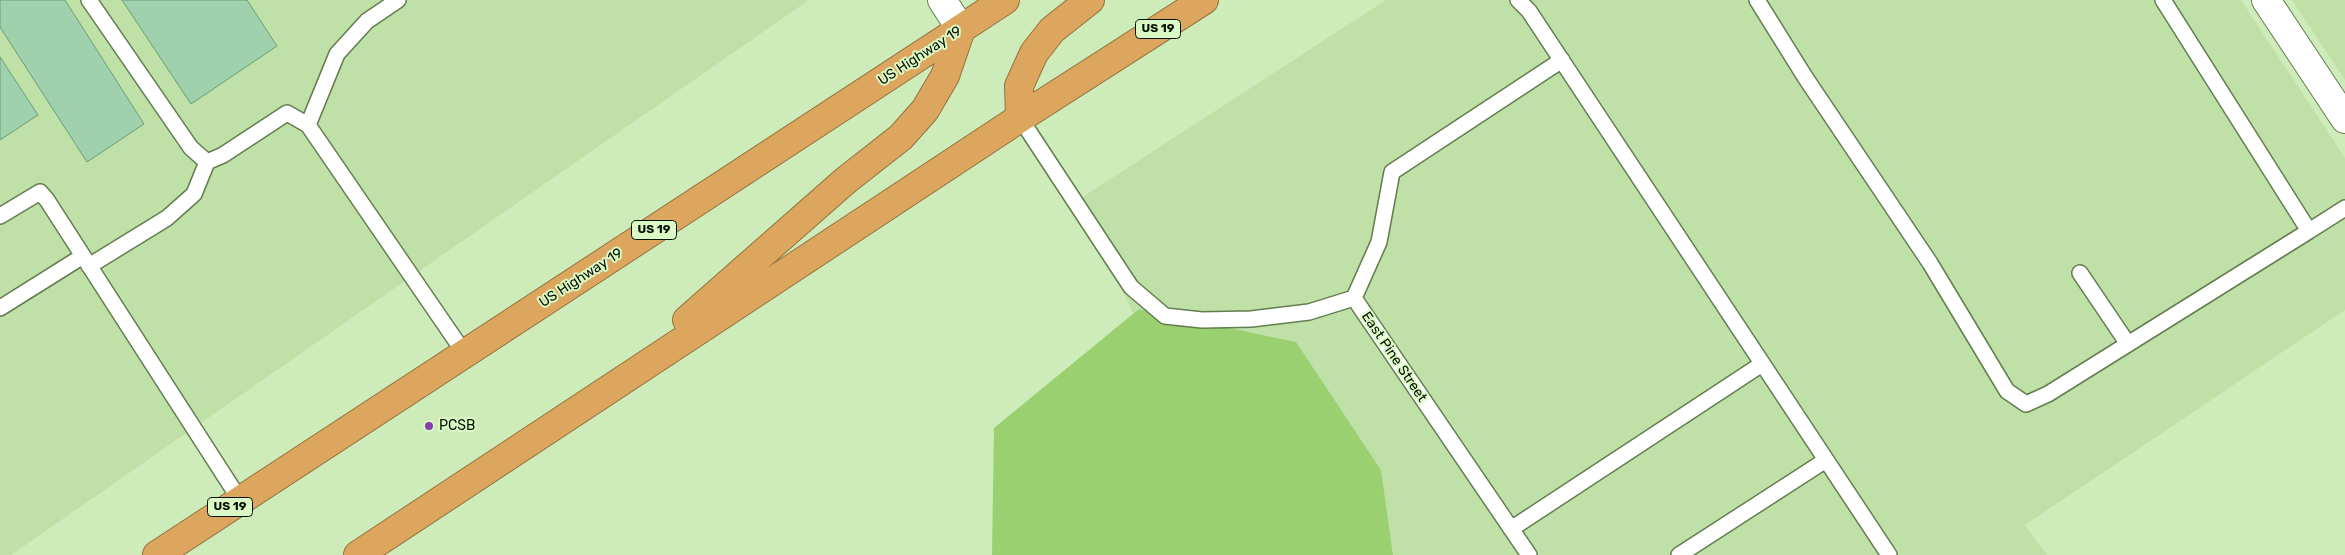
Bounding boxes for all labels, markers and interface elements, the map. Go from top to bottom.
road number: US 19 [1136,20,1180,38]
street label: US Highway 19 [875,23,965,89]
road number: US 19 [632,220,676,240]
street label: US Highway 19 [536,245,626,311]
street label: East Pine Street [1358,309,1430,405]
place label: PCSB [439,418,475,434]
marker: PCSB [423,420,435,432]
road number: US 19 [208,498,252,516]

